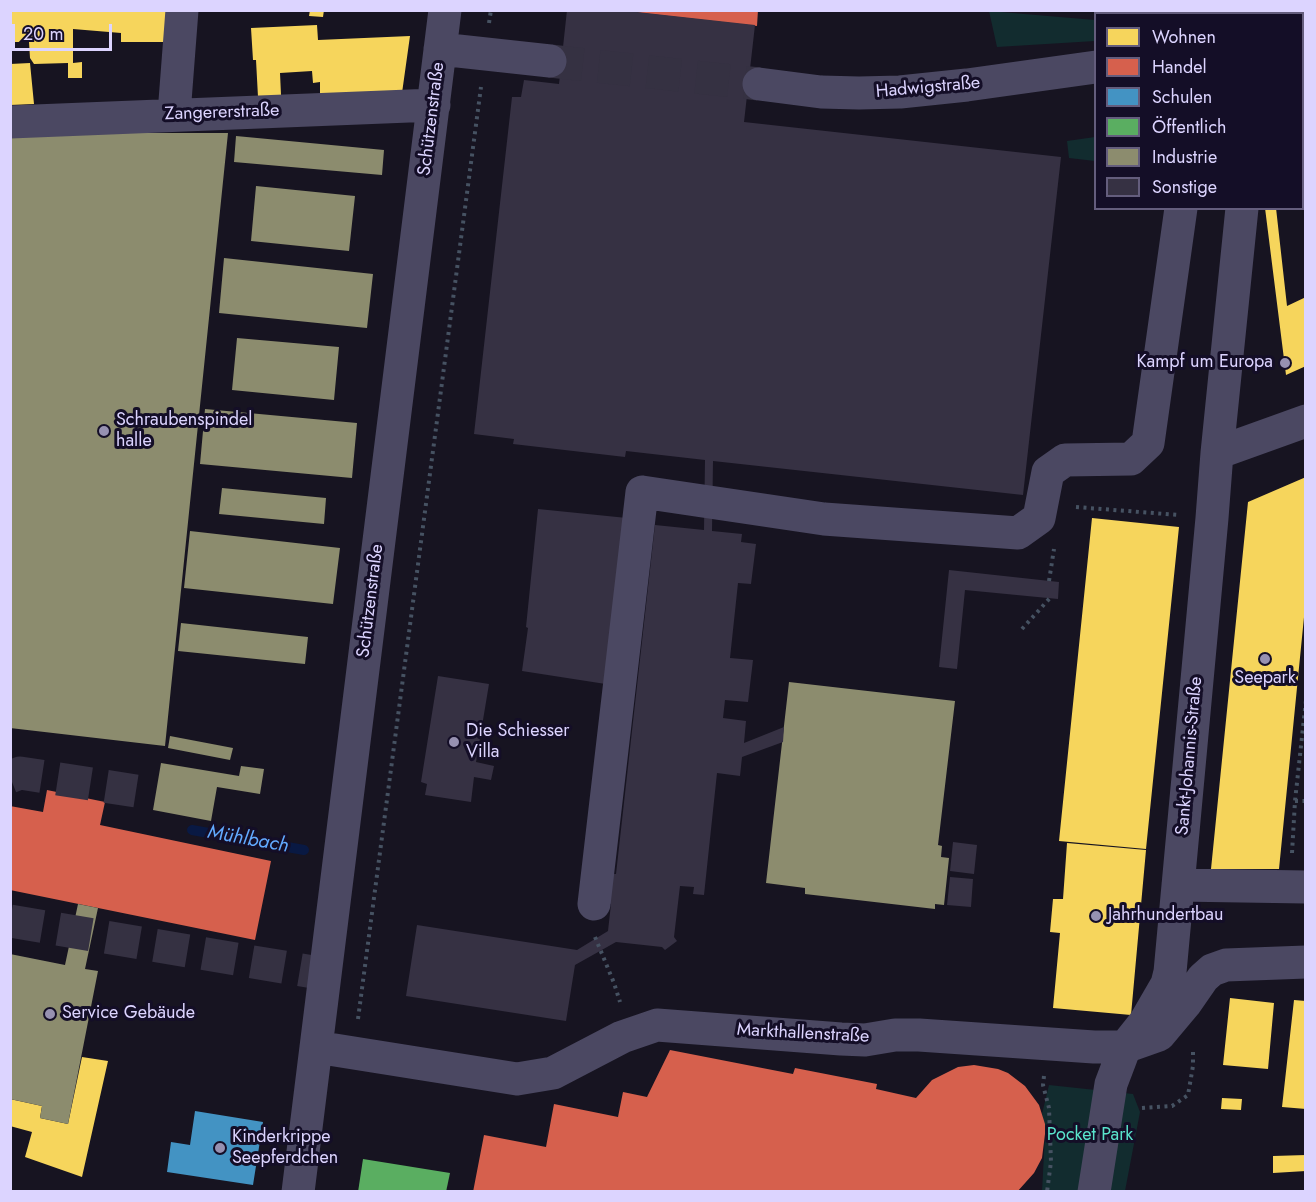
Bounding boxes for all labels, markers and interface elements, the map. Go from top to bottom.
scale bar [15,12,116,50]
legend [1094,12,1304,210]
text: 20 m [23,21,63,47]
text: Wohnen [1152,24,1216,50]
text: Handel [1152,54,1207,80]
street label: Schützenstraße [414,61,450,177]
street label: Hadwigstraße [875,73,981,103]
text: Schulen [1152,84,1212,110]
street label: Zangererstraße [164,100,280,126]
text: Öffentlich [1152,114,1226,140]
text: Industrie [1152,144,1217,170]
text: Sonstige [1152,174,1217,200]
place label: Kampf um Europa [1136,352,1273,374]
marker: Kampf um Europa [1278,356,1292,370]
place label: Schraubenspindel halle [116,410,252,452]
marker: Schraubenspindel halle [97,424,111,438]
street label: Schützenstraße [353,543,389,659]
marker: Seepark [1258,652,1272,666]
place label: Seepark [1234,668,1296,690]
street label: Sankt-Johannis-Straße [1172,676,1208,836]
place label: Die Schiesser Villa [466,721,569,764]
marker: Die Schiesser Villa [447,735,461,749]
water label: Mühlbach [205,821,291,859]
place label: Jahrhundertbau [1108,905,1223,927]
marker: Jahrhundertbau [1089,909,1103,923]
place label: Service Gebäude [62,1003,195,1025]
marker: Service Gebäude [43,1007,57,1021]
street label: Markthallenstraße [736,1020,870,1048]
park label: Pocket Park [1047,1125,1133,1147]
place label: Kinderkrippe Seepferdchen [232,1127,338,1170]
marker: Kinderkrippe Seepferdchen [213,1141,227,1155]

